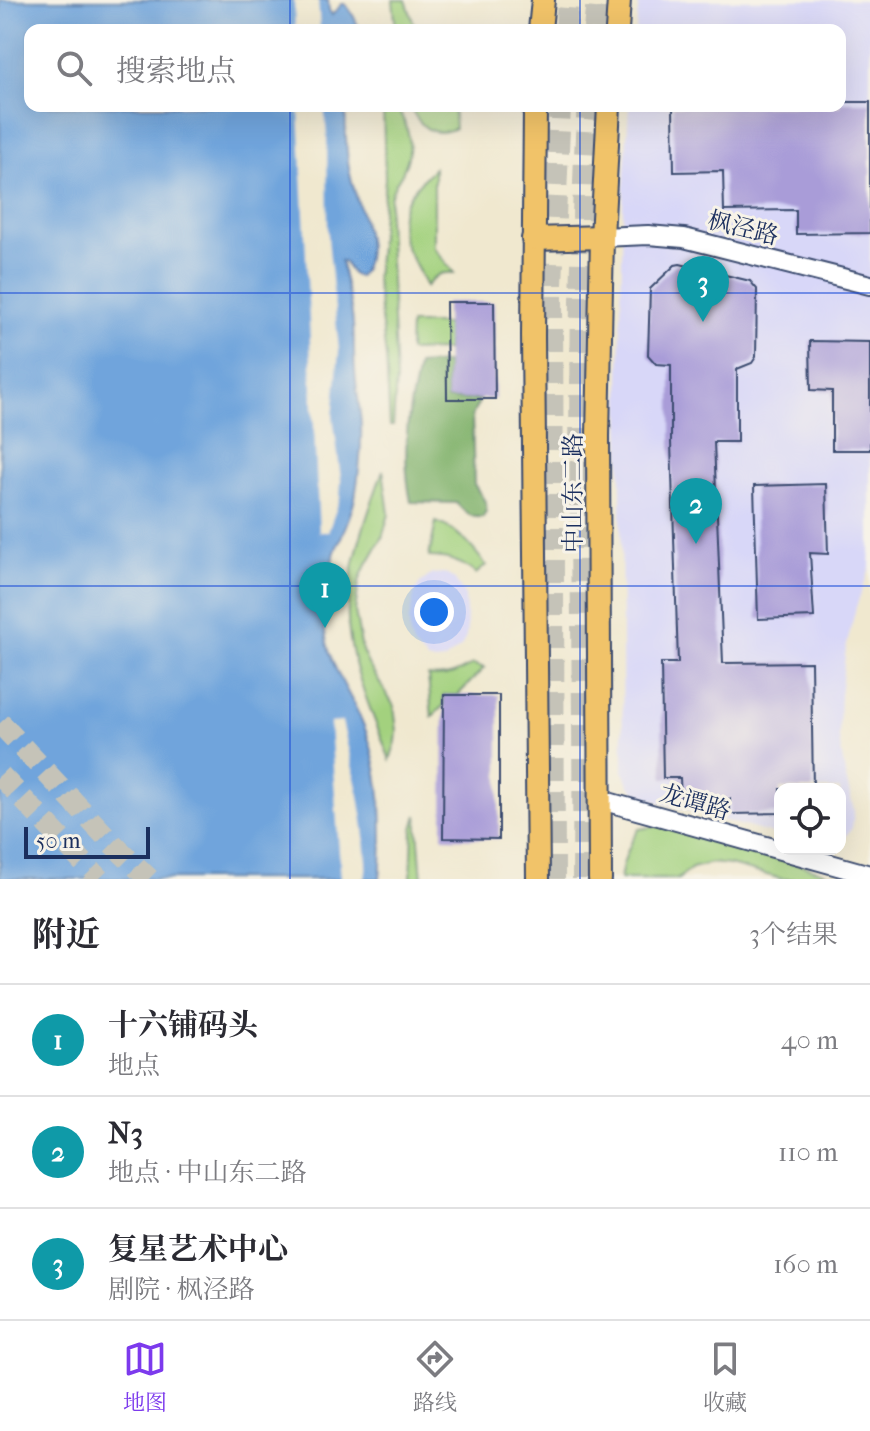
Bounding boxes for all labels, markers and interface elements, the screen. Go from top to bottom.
search box [24,24,846,112]
icon: search [52,46,96,90]
text: 搜索地点 [116,54,236,89]
street label: 枫泾路 [705,206,781,250]
pin: 3 [677,256,729,322]
street label: 中山东二路 [559,433,587,553]
pin: 2 [670,478,722,544]
pin: 1 [299,562,351,628]
your location [414,592,454,632]
street label: 龙谭路 [657,779,733,825]
map controls [774,783,846,855]
button: locate [774,783,846,855]
scale bar [24,823,150,859]
text: 50 m [36,828,81,854]
text: 附近 [32,915,100,955]
text: 3个结果 [749,919,838,950]
text: 十六铺码头 [108,1008,258,1043]
text: 1 [53,1025,63,1056]
text: 40 m [781,1025,838,1056]
text: 地点 [108,1050,160,1081]
text: N3 [108,1116,143,1151]
text: 2 [51,1137,65,1168]
text: 110 m [778,1137,838,1168]
text: 地点 · 中山东二路 [108,1157,306,1188]
text: 复星艺术中心 [108,1232,288,1267]
text: 3 [53,1249,63,1280]
text: 160 m [773,1249,838,1280]
text: 剧院 · 枫泾路 [108,1274,254,1305]
tab: 地图 [123,1337,167,1416]
tab: 路线 [413,1337,457,1416]
tab: 收藏 [703,1337,747,1416]

